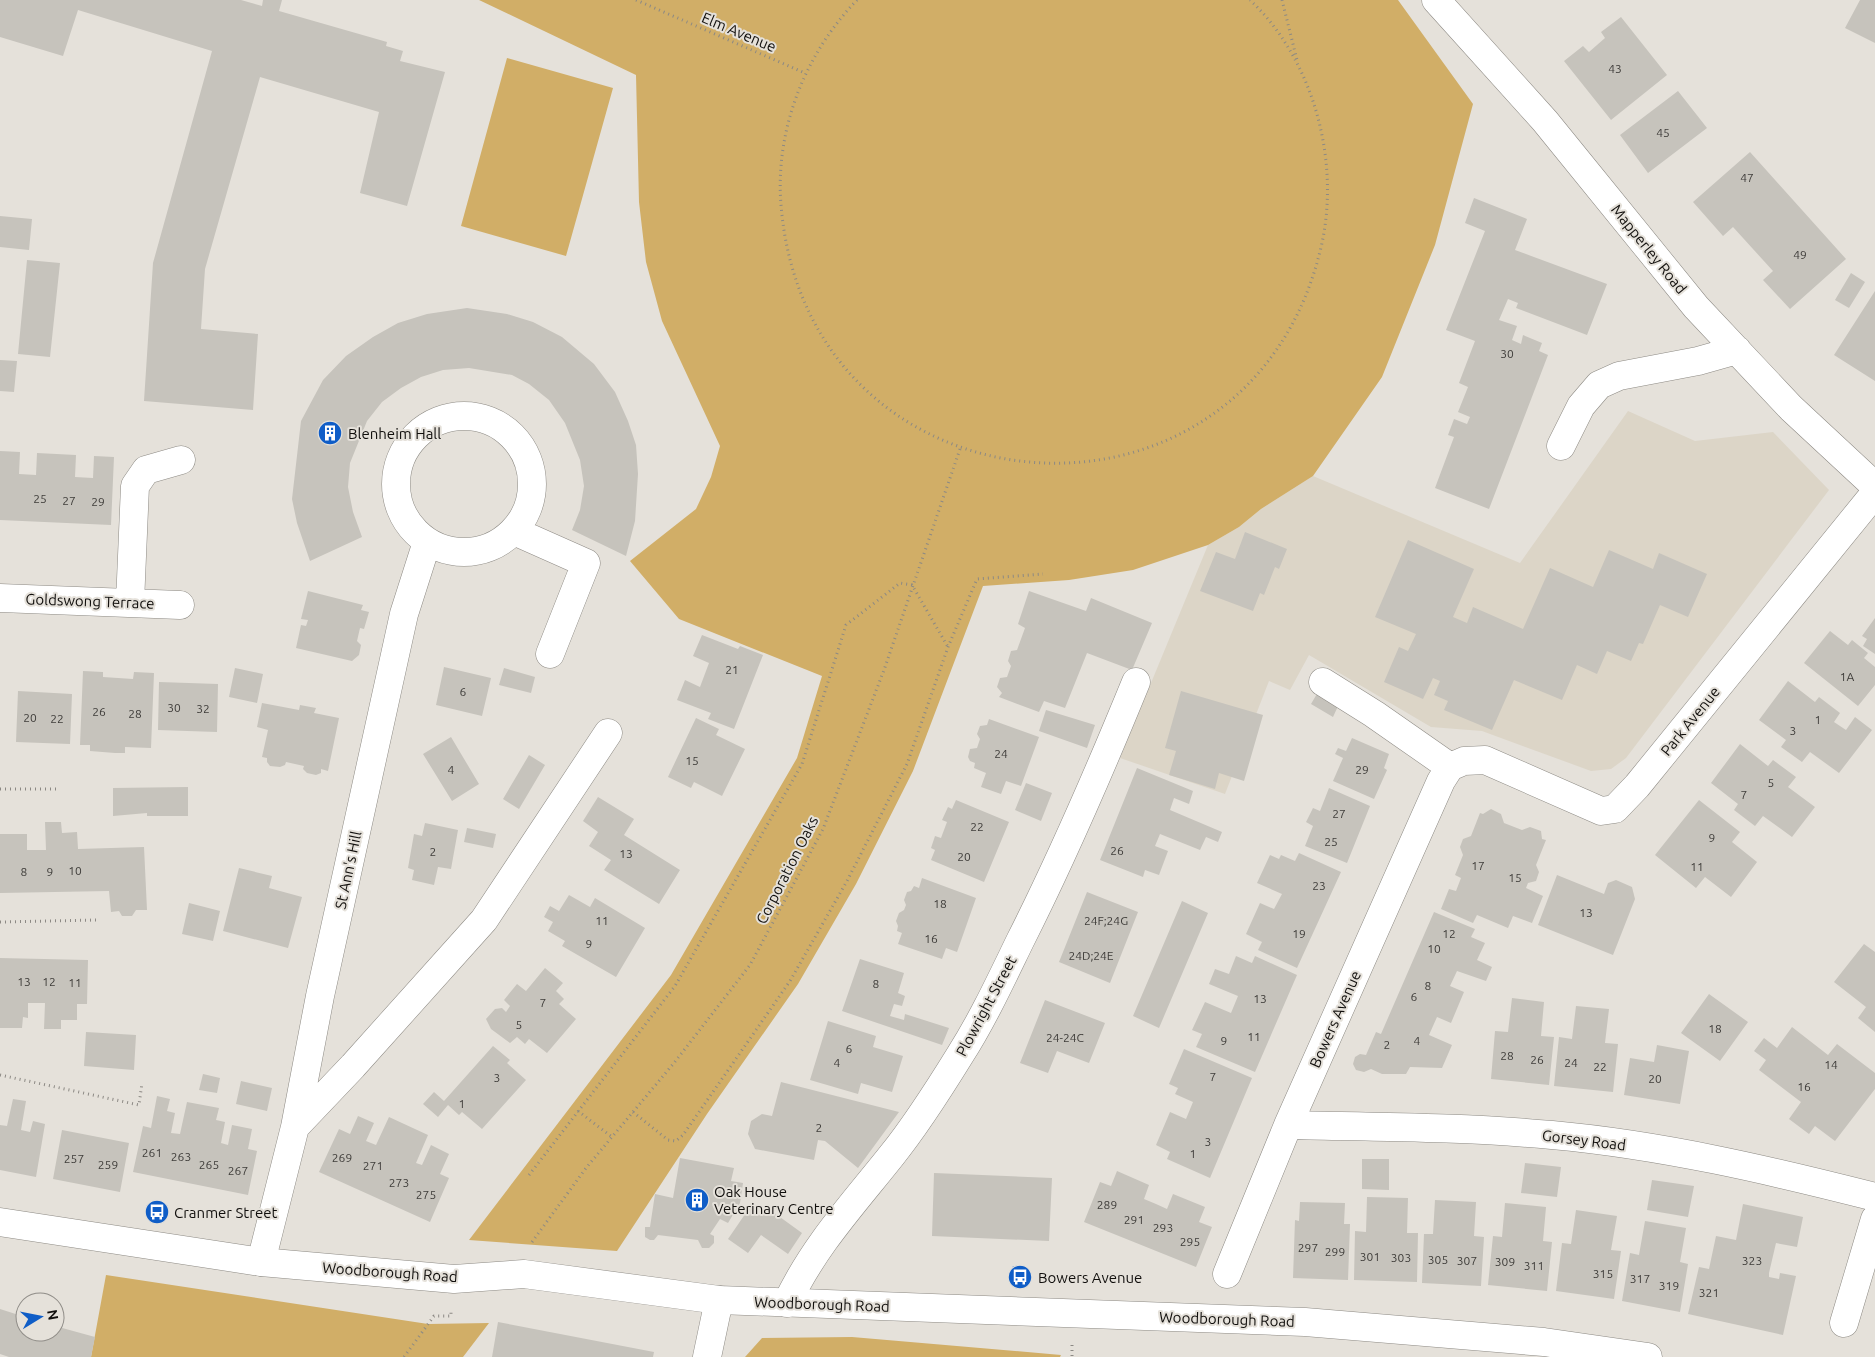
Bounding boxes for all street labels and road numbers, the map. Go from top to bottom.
street label: Elm Avenue [699,9,779,55]
street label: Mapperley Road [1608,201,1690,297]
street label: Goldswong Terrace [25,590,155,612]
street label: Park Avenue [1657,683,1723,759]
street label: Corporation Oaks [753,813,821,927]
street label: St Ann's Hill [331,829,365,911]
street label: Plowright Street [952,953,1020,1059]
street label: Bowers Avenue [1306,968,1364,1070]
street label: Gorsey Road [1541,1126,1627,1154]
street label: Woodborough Road [322,1259,458,1285]
street label: Woodborough Road [754,1293,890,1315]
street label: Woodborough Road [1159,1308,1295,1330]

